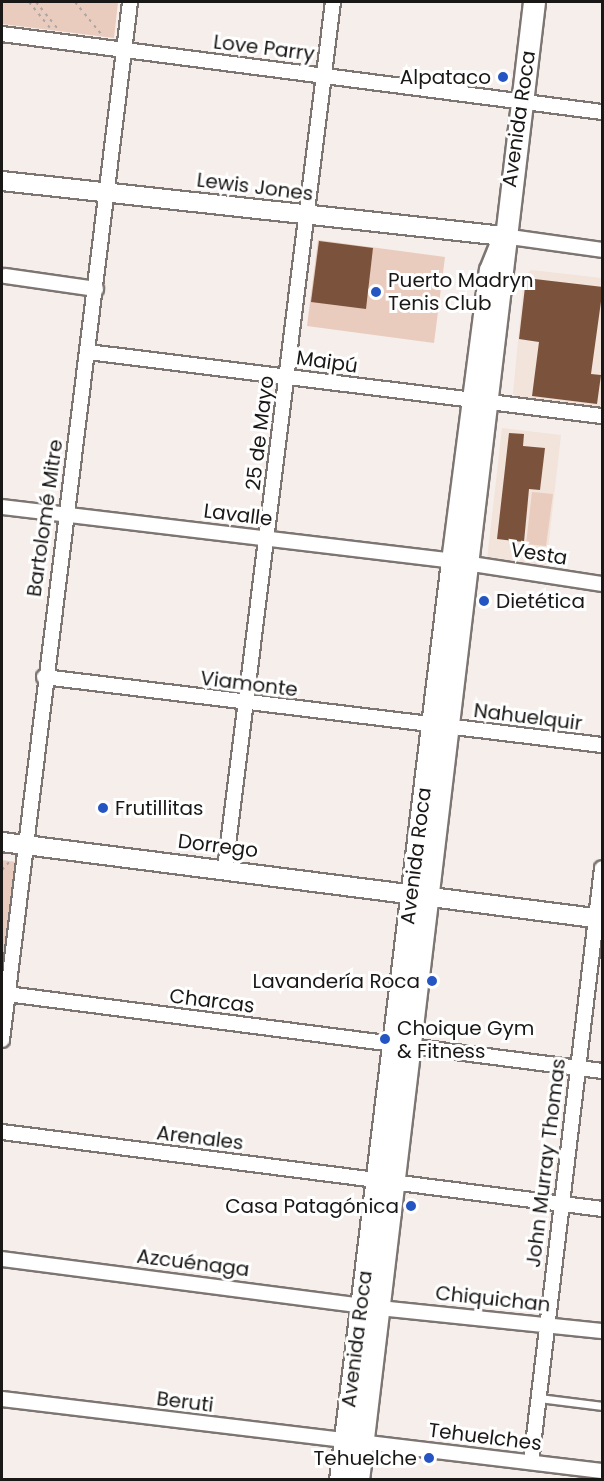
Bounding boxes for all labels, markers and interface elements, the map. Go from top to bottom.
street label: Love Parry [212,30,316,66]
street label: Avenida Roca [498,49,540,189]
place label: Alpataco [400,65,491,89]
marker: Alpataco [496,70,510,84]
street label: Lewis Jones [195,168,315,206]
place label: Puerto Madryn Tenis Club [388,268,533,315]
marker: Puerto Madryn Tenis Club [369,285,383,299]
street label: Maipú [295,346,359,378]
street label: 25 de Mayo [241,374,279,492]
street label: Bartolomé Mitre [22,438,68,598]
street label: Lavalle [202,499,274,531]
street label: Vesta [509,538,569,570]
place label: Dietética [496,589,585,613]
marker: Dietética [477,594,491,608]
street label: Viamonte [199,666,299,702]
street label: Nahuelquir [472,698,584,736]
street label: Avenida Roca [396,786,436,926]
place label: Frutillitas [115,796,204,820]
marker: Frutillitas [96,801,110,815]
street label: Dorrego [177,829,259,863]
place label: Lavandería Roca [253,969,420,993]
marker: Lavandería Roca [425,974,439,988]
street label: Charcas [168,984,256,1018]
place label: Choique Gym & Fitness [397,1016,534,1063]
marker: Choique Gym & Fitness [378,1032,392,1046]
street label: John Murray Thomas [521,1057,571,1269]
street label: Arenales [155,1121,245,1155]
place label: Casa Patagónica [225,1194,399,1218]
marker: Casa Patagónica [404,1199,418,1213]
street label: Azcuénaga [135,1244,251,1282]
street label: Avenida Roca [337,1269,377,1409]
street label: Chiquichan [434,1281,552,1317]
street label: Beruti [155,1387,215,1417]
street label: Tehuelches [427,1418,543,1456]
place label: Tehuelche [314,1446,417,1470]
marker: Tehuelche [422,1451,436,1465]

